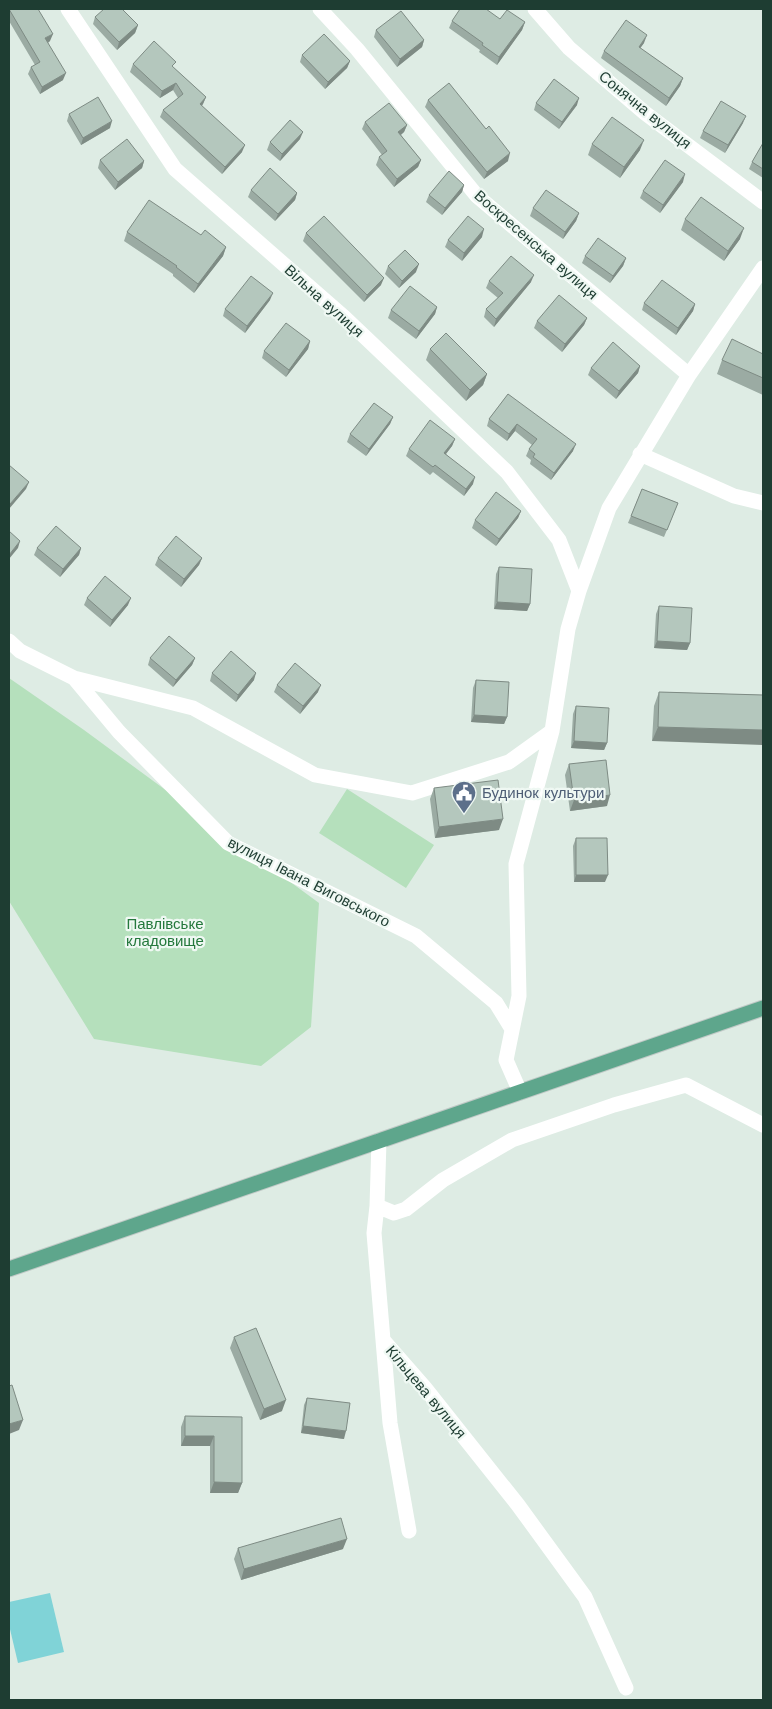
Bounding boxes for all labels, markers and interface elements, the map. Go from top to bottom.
street label: Сонячна вулиця [595,67,695,153]
street label: Воскресенська вулиця [471,187,601,303]
street label: Вільна вулиця [281,261,367,341]
public building icon: Будинок культури [451,780,477,814]
place label: Будинок культури [482,784,604,802]
street label: вулиця Івана Виговського [225,833,393,931]
park label: Павлівське кладовище [126,915,204,950]
street label: Кільцева вулиця [382,1342,470,1442]

